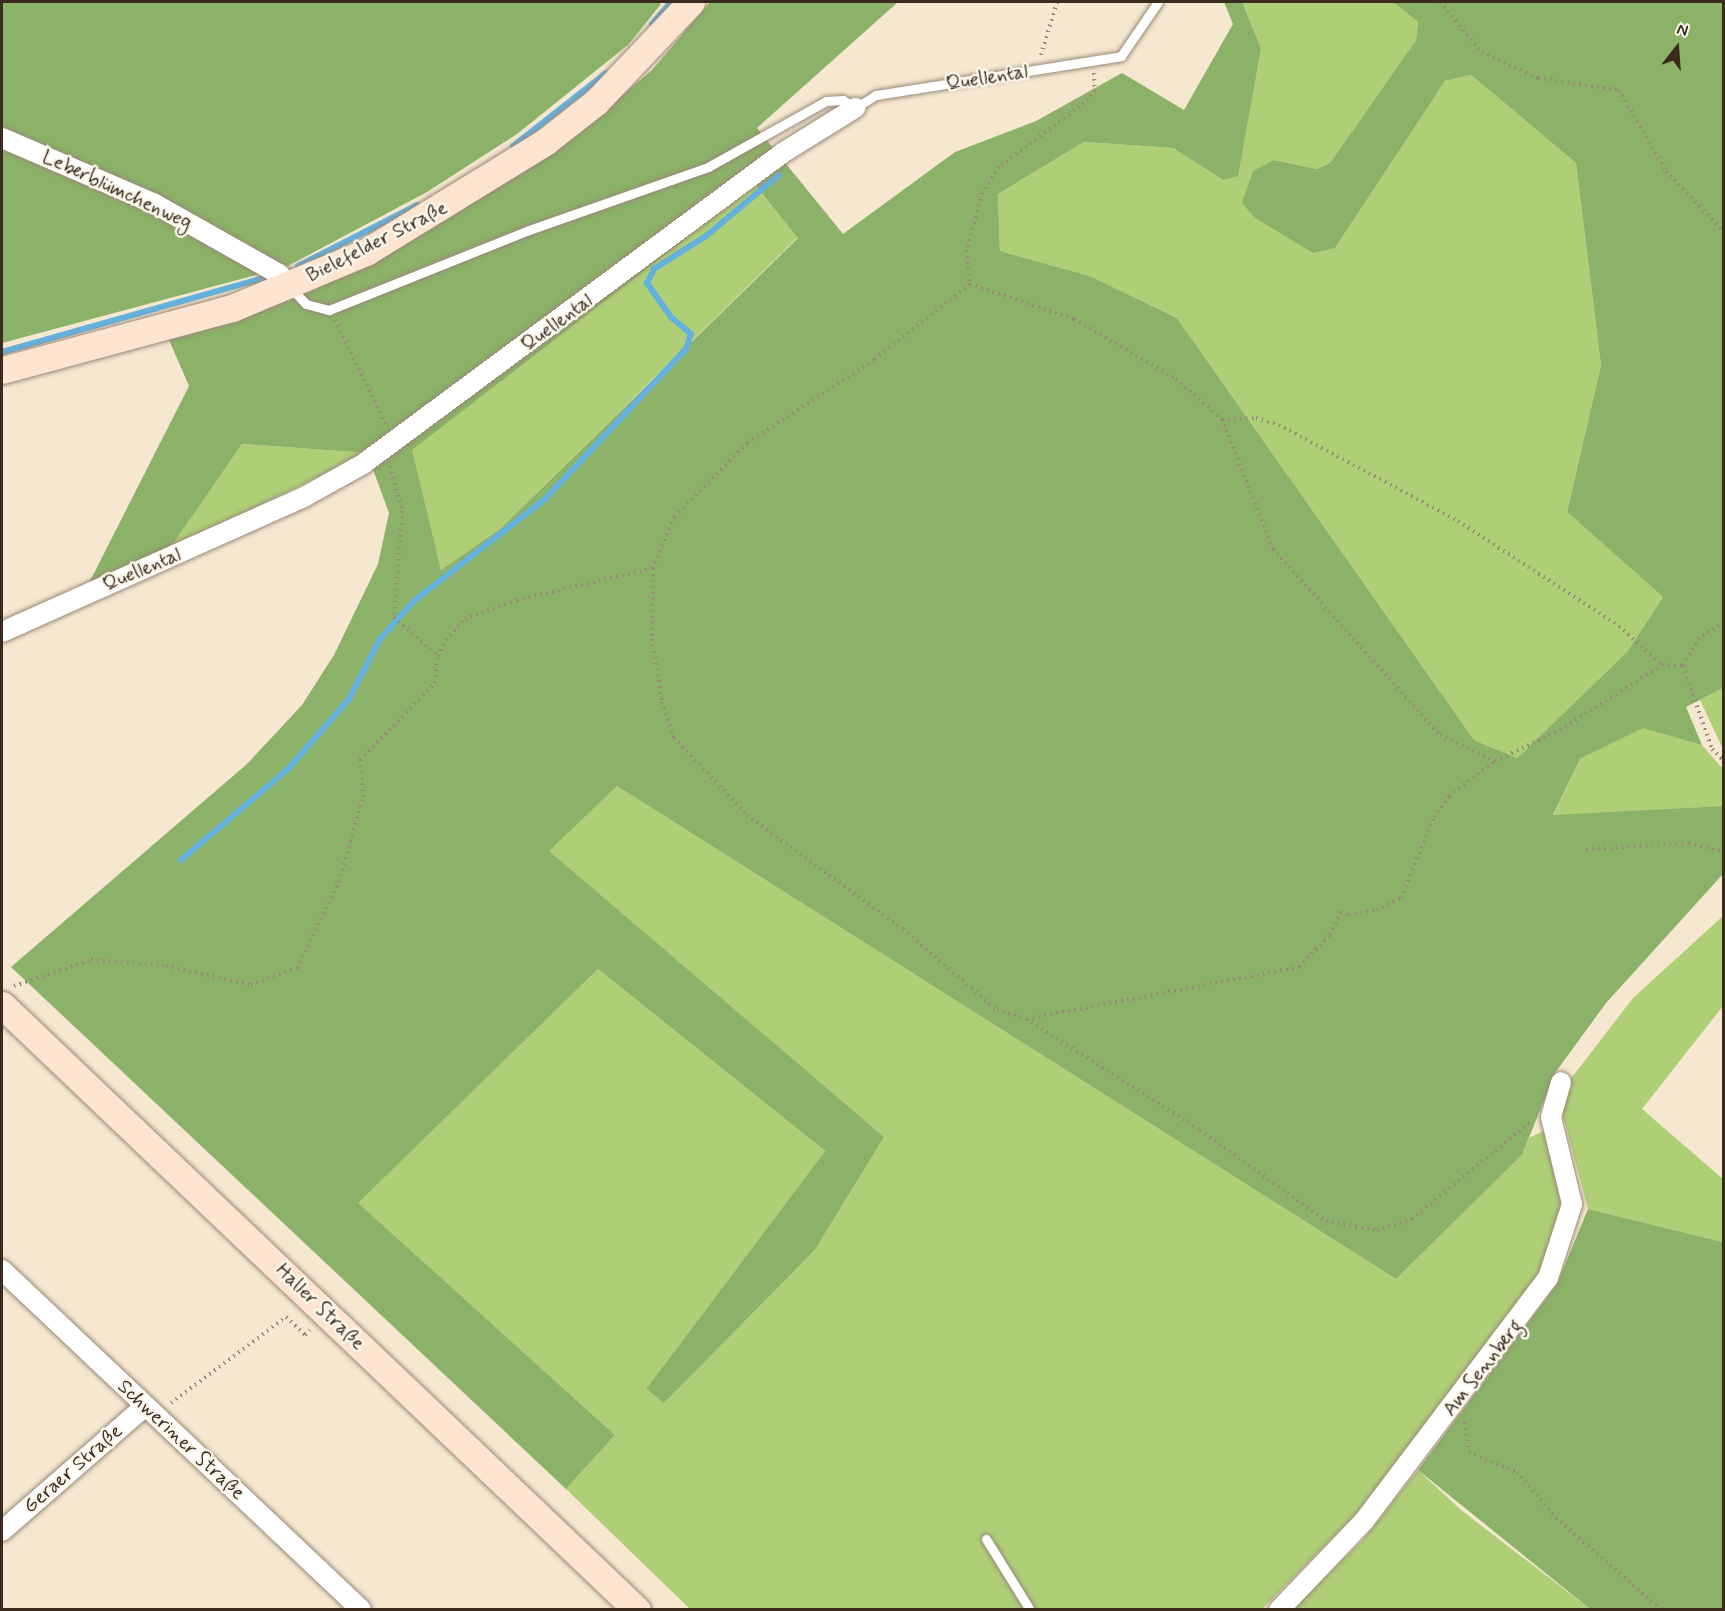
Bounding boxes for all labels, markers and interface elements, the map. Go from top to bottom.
north arrow [1647,18,1707,78]
text: N [1674,19,1691,42]
street label: Quellental [944,60,1030,96]
street label: Leberblümchenweg [38,145,196,235]
street label: Bielefelder Straße [302,196,452,288]
street label: Quellental [517,289,597,357]
street label: Quellental [99,543,185,597]
street label: Haller Straße [270,1259,370,1355]
street label: Am Sennberg [1437,1314,1529,1422]
street label: Schweriner Straße [112,1375,250,1505]
street label: Geraer Straße [18,1419,128,1519]

